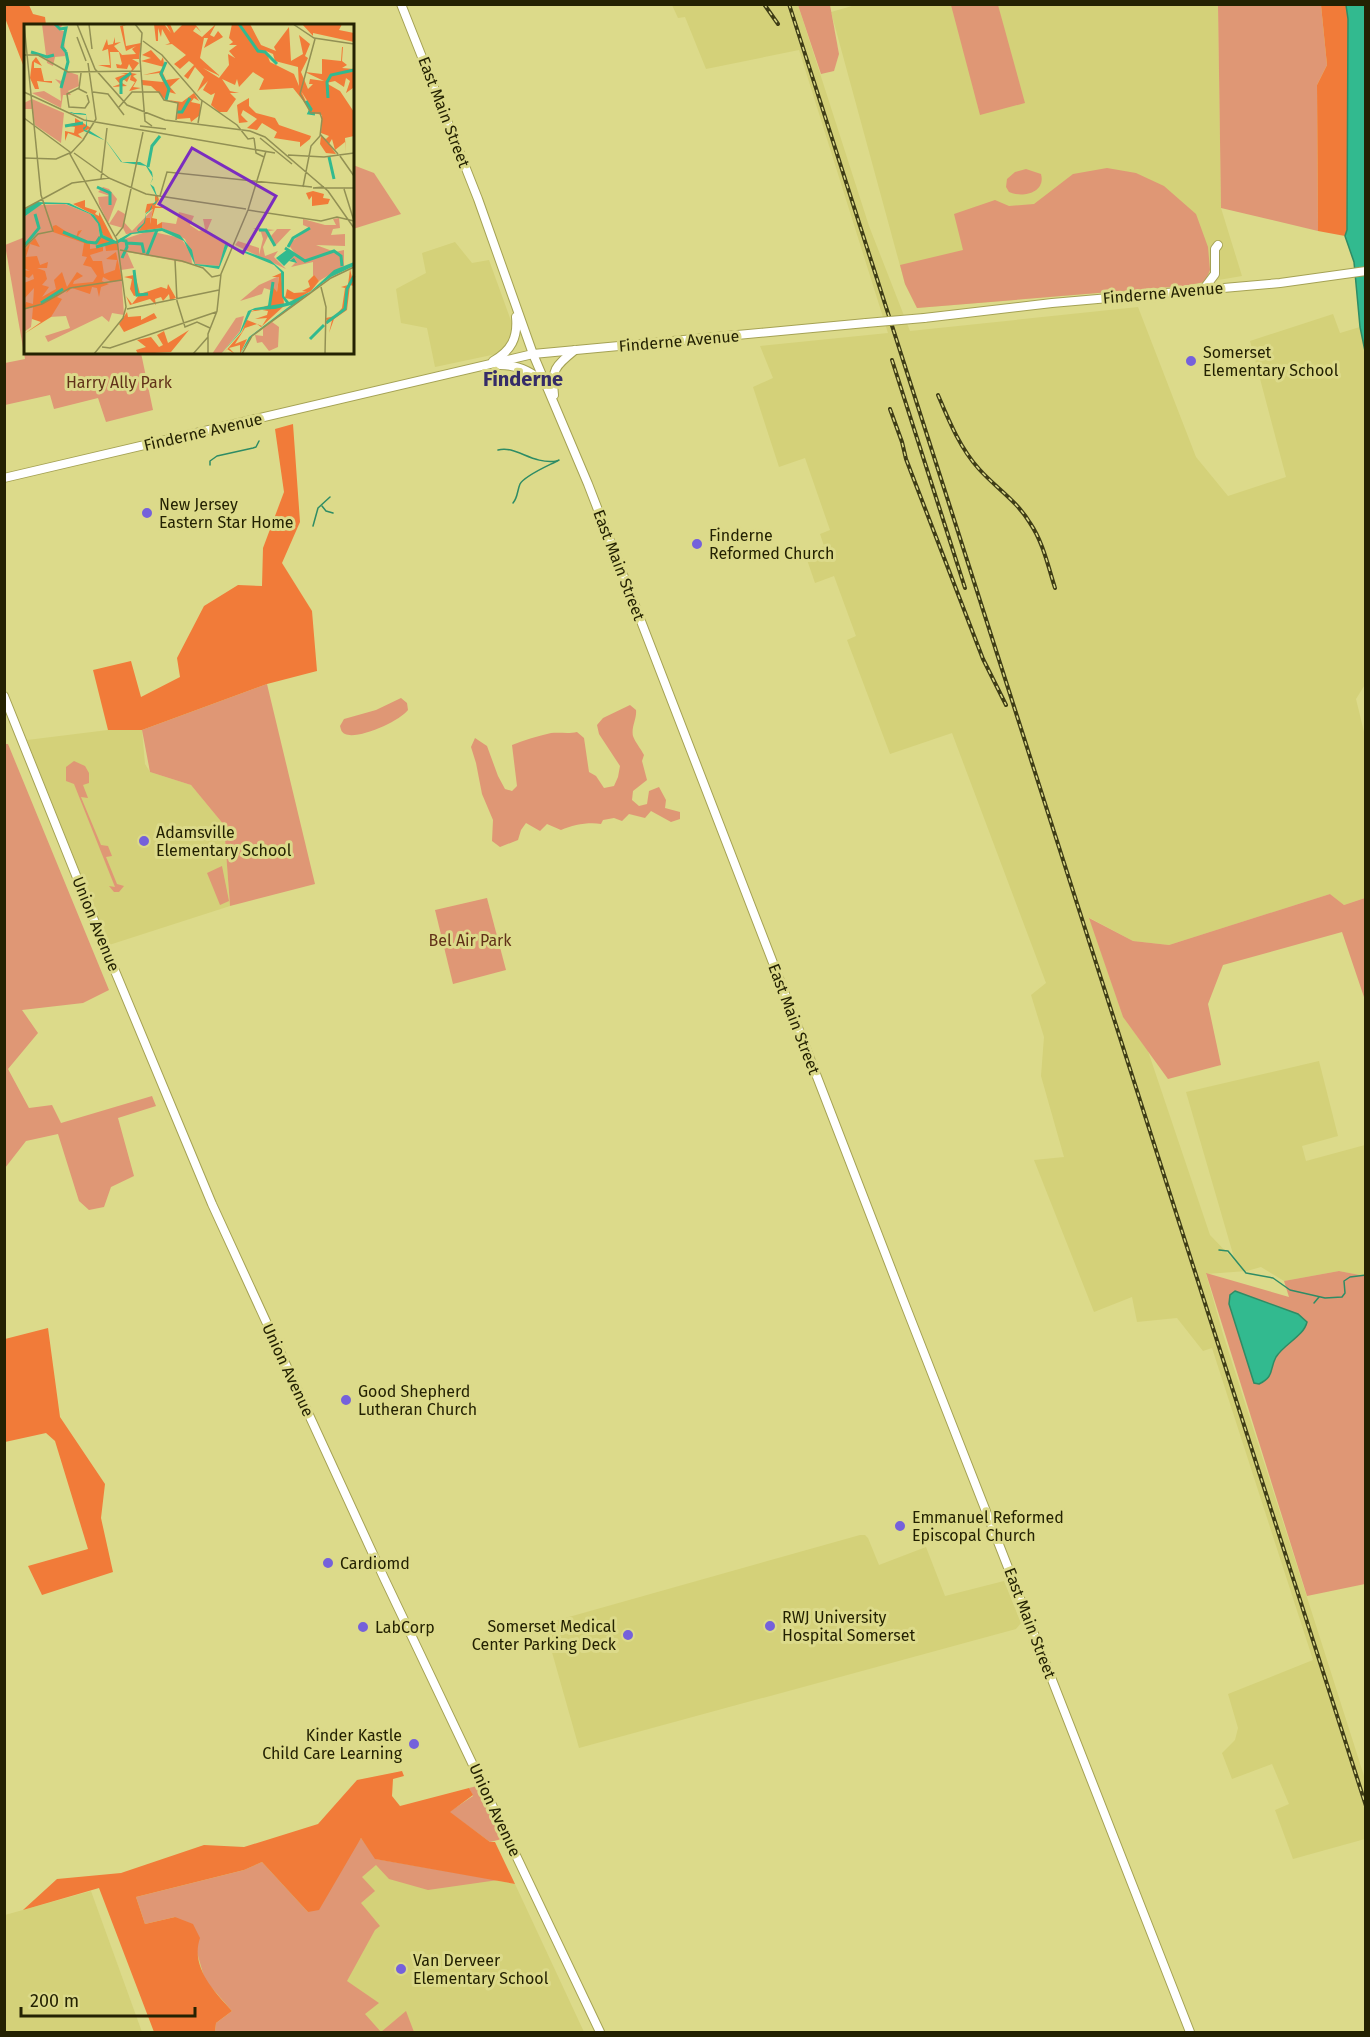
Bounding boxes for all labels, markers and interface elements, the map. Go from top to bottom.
inset map [24,24,354,354]
street label: East Main Street [414,54,474,170]
street label: Finderne Avenue [1102,278,1224,308]
street label: Finderne Avenue [618,326,740,356]
place label: Somerset Elementary School [1203,343,1339,380]
marker: Somerset Elementary School [1184,354,1198,368]
district label: Finderne [483,367,563,391]
park label: Harry Ally Park [66,373,173,392]
street label: Finderne Avenue [142,409,264,455]
place label: New Jersey Eastern Star Home [159,495,294,532]
marker: New Jersey Eastern Star Home [140,506,154,520]
street label: East Main Street [589,507,649,623]
place label: Finderne Reformed Church [709,526,834,563]
marker: Finderne Reformed Church [690,537,704,551]
place label: Adamsville Elementary School [156,823,292,860]
marker: Adamsville Elementary School [137,834,151,848]
street label: Union Avenue [68,874,124,974]
park label: Bel Air Park [429,931,512,950]
street label: East Main Street [764,961,824,1077]
street label: Union Avenue [258,1320,318,1420]
place label: Good Shepherd Lutheran Church [358,1382,477,1419]
marker: Good Shepherd Lutheran Church [339,1393,353,1407]
place label: Emmanuel Reformed Episcopal Church [912,1508,1064,1545]
marker: Emmanuel Reformed Episcopal Church [893,1519,907,1533]
place label: Cardiomd [340,1554,410,1573]
marker: Cardiomd [321,1556,335,1570]
street label: East Main Street [1000,1565,1060,1681]
place label: RWJ University Hospital Somerset [782,1608,915,1645]
place label: Somerset Medical Center Parking Deck [472,1617,617,1654]
place label: LabCorp [375,1618,435,1637]
marker: RWJ University Hospital Somerset [763,1619,777,1633]
marker: LabCorp [356,1620,370,1634]
marker: Somerset Medical Center Parking Deck [621,1628,635,1642]
place label: Kinder Kastle Child Care Learning [262,1726,403,1763]
marker: Kinder Kastle Child Care Learning [407,1737,421,1751]
street label: Union Avenue [465,1760,525,1860]
place label: Van Derveer Elementary School [413,1951,549,1988]
marker: Van Derveer Elementary School [394,1962,408,1976]
scale bar [21,1980,195,2018]
text: 200 m [30,1990,79,2012]

